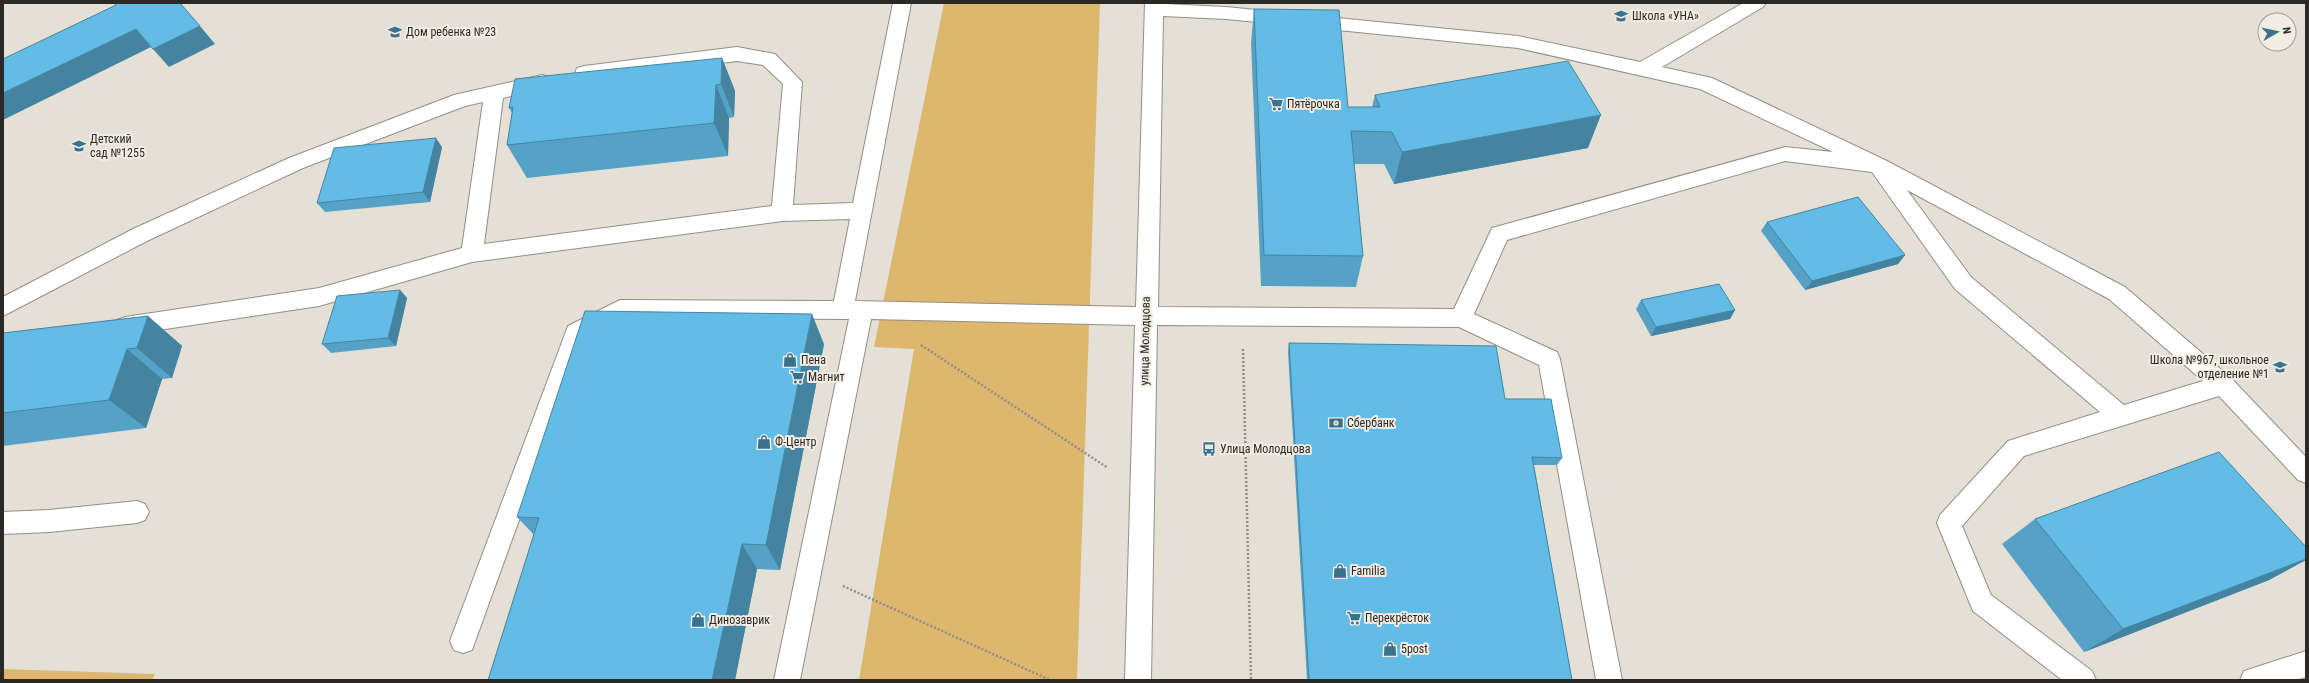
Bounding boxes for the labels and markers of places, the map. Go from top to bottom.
school or university icon: Школа «УНА» [1613,8,1629,24]
place label: Школа «УНА» [1632,9,1699,23]
school or university icon: Дом ребенка №23 [387,24,403,40]
place label: Дом ребенка №23 [406,25,496,39]
supermarket icon: Пятёрочка [1268,96,1284,112]
place label: Пятёрочка [1287,97,1340,111]
place label: Детский сад №1255 [90,132,145,160]
school or university icon: Детский сад №1255 [71,138,87,154]
shop icon: Пена [782,352,798,368]
place label: Пена [801,353,826,367]
place label: Школа №967, школьное отделение №1 [2150,353,2269,381]
school or university icon: Школа №967, школьное отделение №1 [2272,359,2288,375]
supermarket icon: Магнит [789,369,805,385]
place label: Магнит [808,370,845,384]
bank icon: Сбербанк [1328,415,1344,431]
place label: Сбербанк [1347,416,1395,430]
shop icon: Ф-Центр [756,434,772,450]
place label: Ф-Центр [775,435,817,449]
bus stop icon: Улица Молодцова [1201,441,1217,457]
place label: Улица Молодцова [1220,442,1311,456]
shop icon: Familia [1332,563,1348,579]
place label: Familia [1351,564,1386,578]
supermarket icon: Перекрёсток [1346,610,1362,626]
place label: Перекрёсток [1365,611,1429,625]
shop icon: Динозаврик [690,612,706,628]
place label: Динозаврик [709,613,770,627]
shop icon: 5post [1382,641,1398,657]
place label: 5post [1401,642,1428,656]

